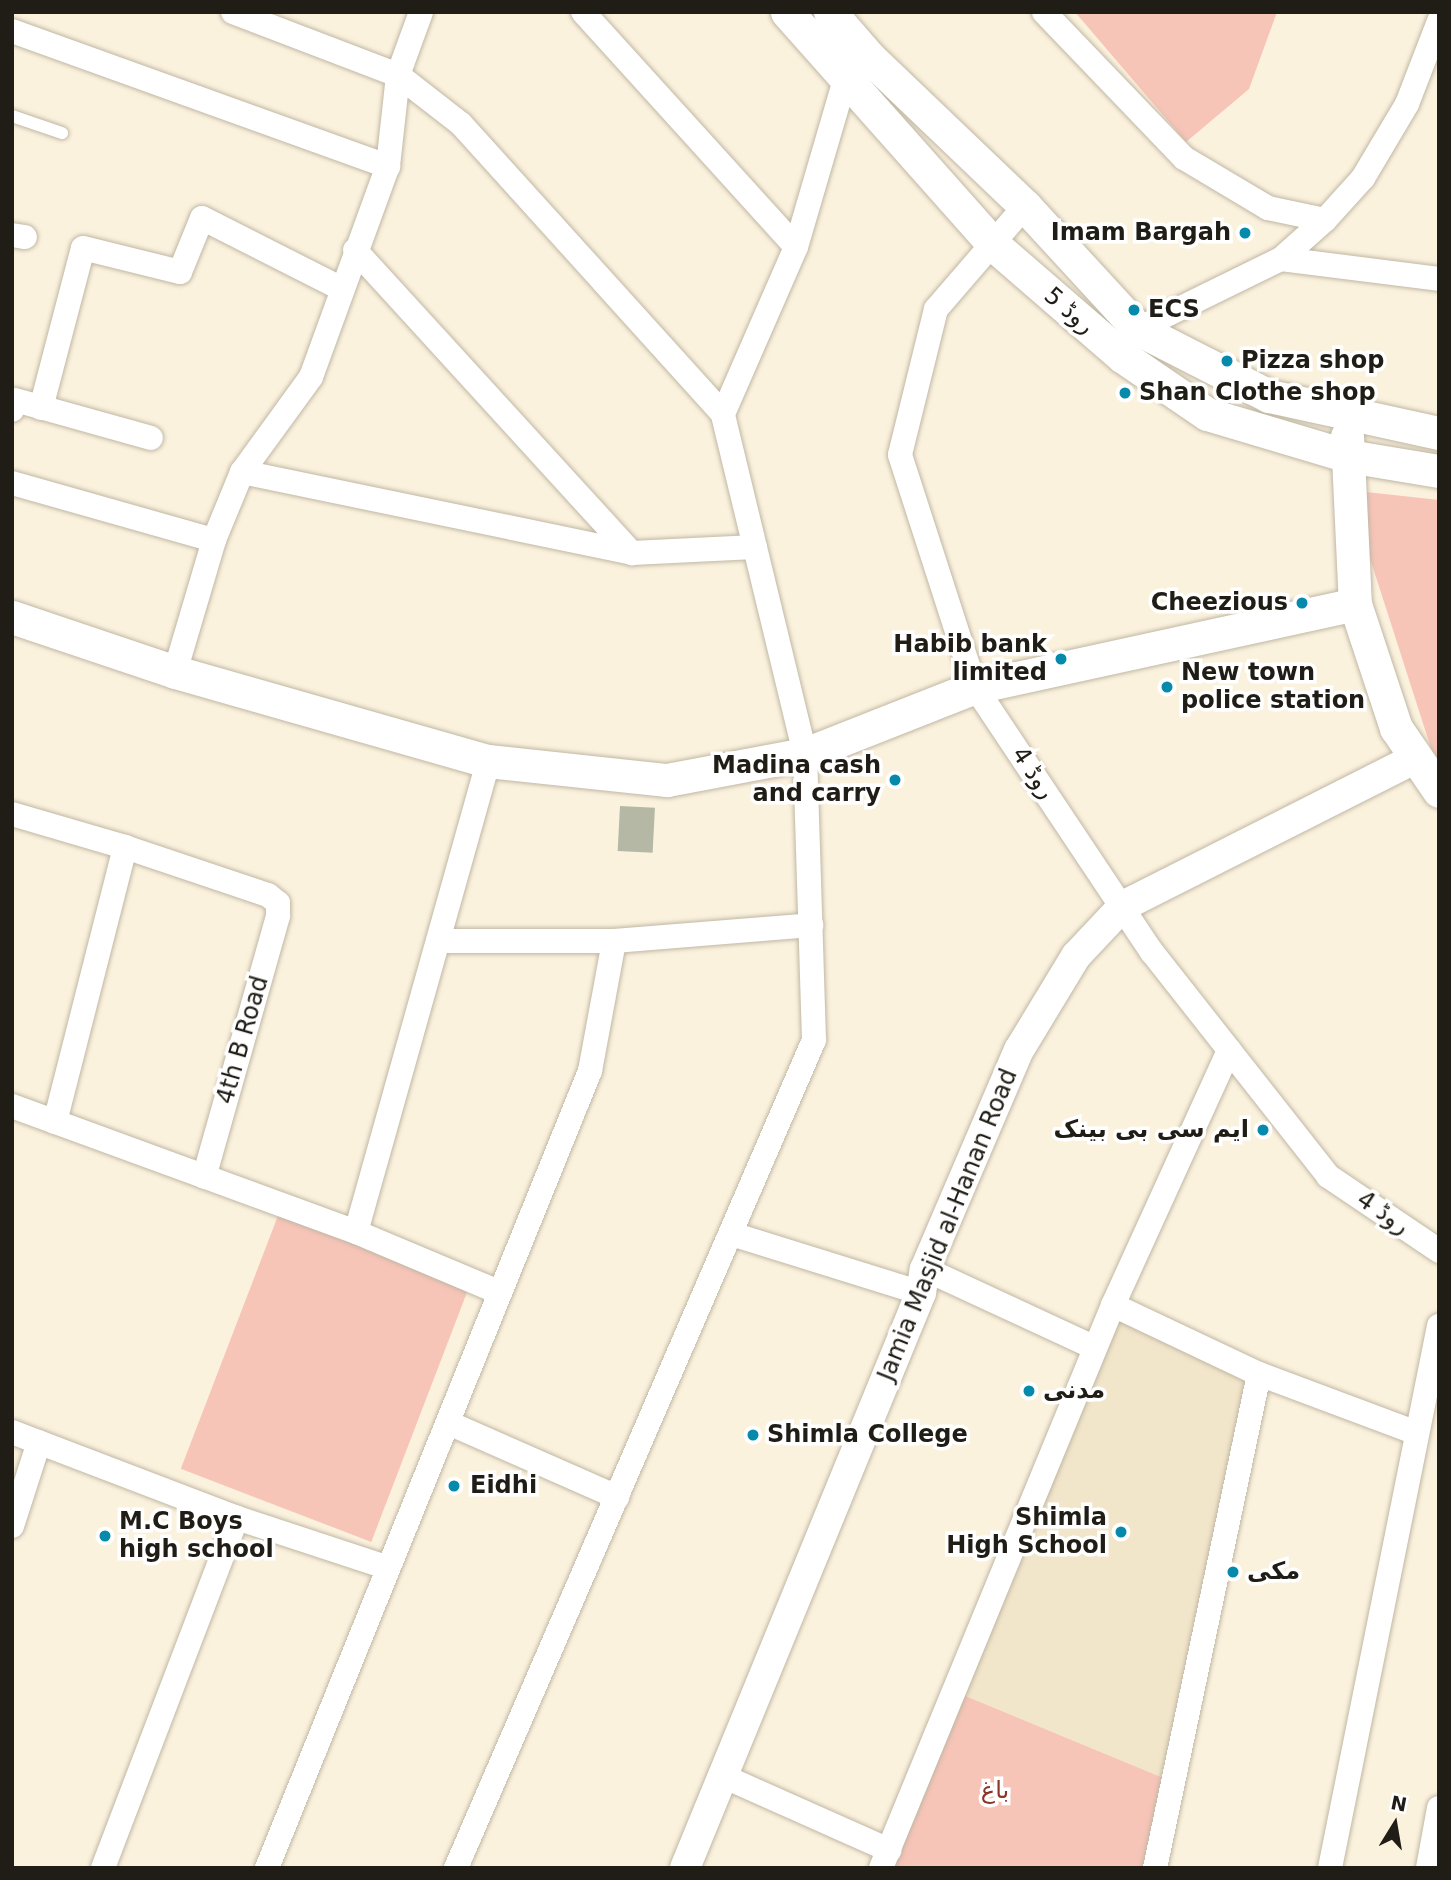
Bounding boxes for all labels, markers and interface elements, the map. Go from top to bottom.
place label: Imam Bargah [1051,219,1231,247]
marker: Imam Bargah [1237,225,1253,241]
street label: روڈ 5 [1038,282,1100,340]
place label: ECS [1148,296,1200,324]
marker: ECS [1126,302,1142,318]
place label: Pizza shop [1241,347,1384,375]
marker: Pizza shop [1219,353,1235,369]
place label: Shan Clothe shop [1139,379,1376,407]
marker: Shan Clothe shop [1117,385,1133,401]
place label: Cheezious [1151,589,1288,617]
marker: Cheezious [1294,595,1310,611]
place label: Habib bank limited [893,631,1047,687]
marker: Habib bank limited [1053,651,1069,667]
place label: New town police station [1181,659,1365,715]
marker: New town police station [1159,679,1175,695]
street label: روڈ 4 [1005,741,1061,805]
place label: Madina cash and carry [712,752,881,808]
marker: Madina cash and carry [887,772,903,788]
street label: 4th B Road [211,973,275,1107]
street label: Jamia Masjid al-Hanan Road [872,1065,1024,1385]
place label: ایم سی بی بینک [1054,1116,1249,1144]
marker: ایم سی بی بینک [1255,1122,1271,1138]
street label: روڈ 4 [1351,1185,1415,1241]
place label: مدنی [1043,1377,1105,1405]
marker: مدنی [1021,1383,1037,1399]
place label: Shimla College [767,1421,968,1449]
marker: Shimla College [745,1427,761,1443]
place label: Eidhi [470,1472,537,1500]
marker: Eidhi [444,1476,464,1496]
place label: Shimla High School [946,1504,1107,1560]
place label: M.C Boys high school [119,1508,274,1564]
marker: Shimla High School [1113,1524,1129,1540]
marker: M.C Boys high school [97,1528,113,1544]
place label: مکی [1247,1558,1300,1586]
marker: مکی [1225,1564,1241,1580]
park label: باغ [981,1777,1009,1805]
north arrow [1360,1789,1430,1859]
text: N [1389,1791,1409,1816]

